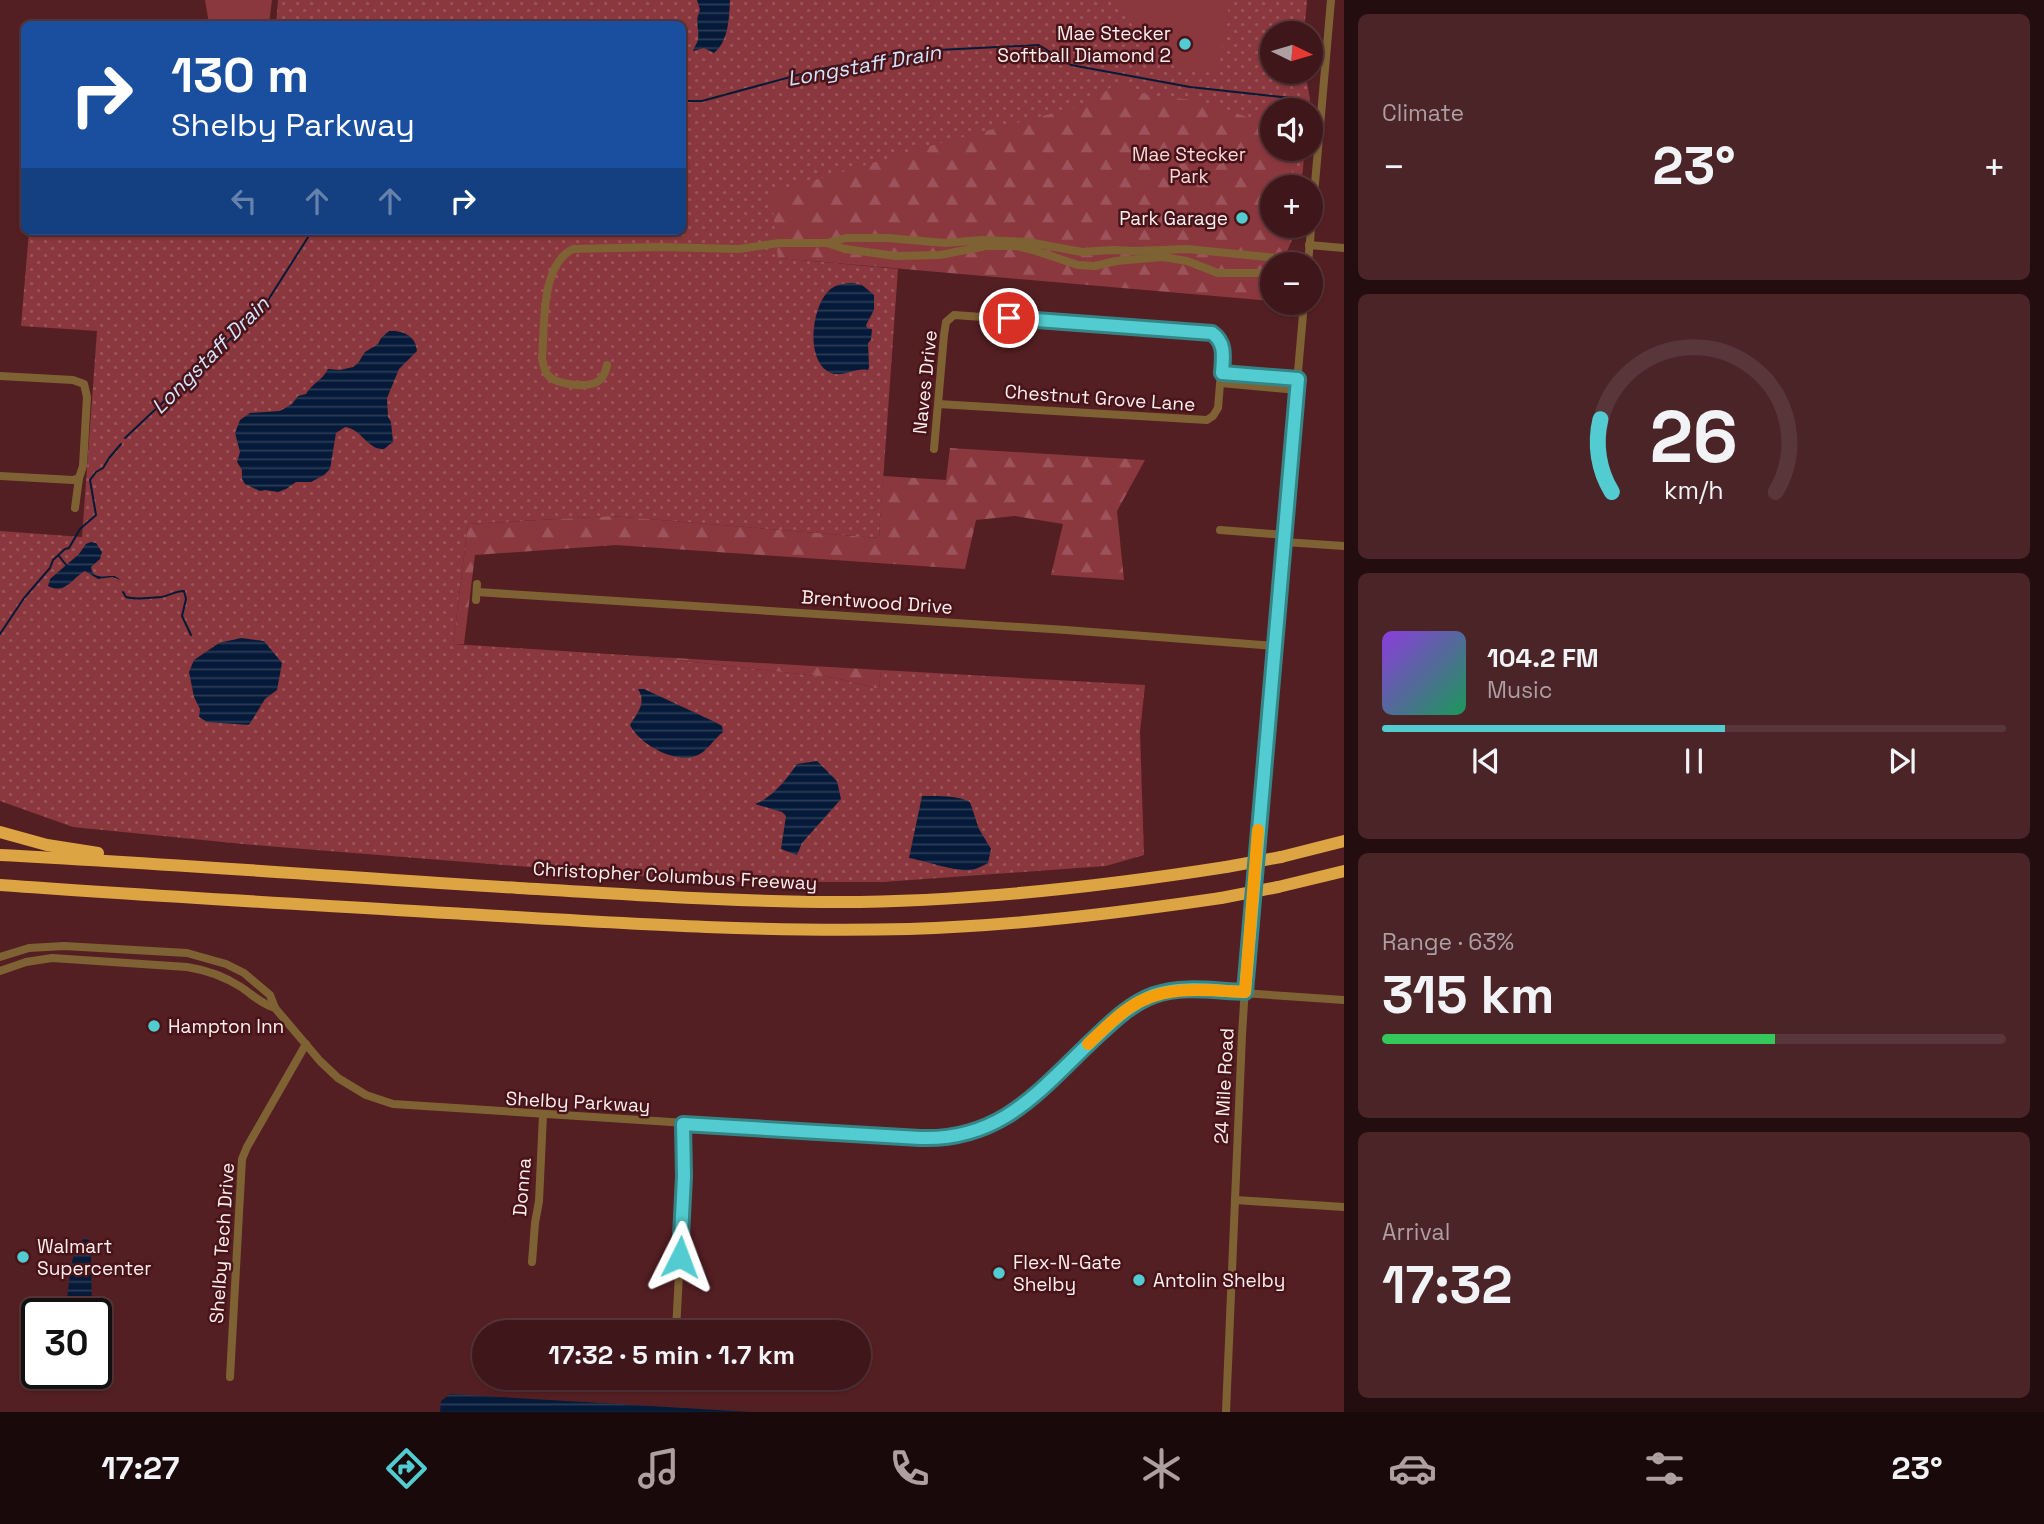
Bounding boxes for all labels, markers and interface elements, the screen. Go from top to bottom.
place label: Mae Stecker Softball Diamond 2 [997,21,1171,68]
north arrow [1260,21,1323,84]
map controls [1260,21,1323,315]
marker: Mae Stecker Softball Diamond 2 [1177,36,1193,52]
water label: Longstaff Drain [785,38,944,92]
text: 130 m [171,44,309,106]
icon: right [56,49,147,140]
button: sound [1260,98,1323,161]
text: Climate [1382,98,1464,128]
text: Shelby Parkway [171,105,415,145]
text: 23° [1653,133,1736,199]
park label: Mae Stecker Park [1132,142,1246,189]
text: − [1382,143,1406,191]
text: + [1982,143,2006,191]
button: + [1260,175,1323,238]
icon: left [225,182,263,220]
icon: ahead [298,182,336,220]
icon: ahead [371,182,409,220]
icon: right [444,182,482,220]
place label: Park Garage [1119,206,1228,231]
marker: Park Garage [1234,210,1250,226]
button: − [1260,252,1323,315]
pin [979,288,1039,348]
water label: Longstaff Drain [145,290,275,420]
icon: arrive [990,299,1028,337]
street label: Naves Drive [907,329,943,435]
street label: Chestnut Grove Lane [1004,379,1196,417]
text: 26 [1650,391,1738,484]
text: km/h [1664,474,1724,506]
street label: Brentwood Drive [800,584,954,620]
text: 104.2 FM [1487,641,1599,675]
text: Music [1487,675,1552,705]
icon: previous [1467,742,1505,780]
icon: pause [1675,742,1713,780]
icon: next [1883,742,1921,780]
street label: Christopher Columbus Freeway [532,856,818,896]
text: Range · 63% [1382,927,1514,957]
text: 315 km [1382,962,1554,1028]
place label: Hampton Inn [168,1014,284,1039]
marker: Hampton Inn [146,1018,162,1034]
street label: 24 Mile Road [1208,1027,1240,1145]
street label: Shelby Parkway [505,1086,651,1118]
street label: Donna [507,1157,537,1217]
street label: Shelby Tech Drive [204,1162,240,1324]
text: Arrival [1382,1217,1450,1247]
position arrow [643,1220,717,1294]
place label: Walmart Supercenter [37,1234,151,1281]
marker: Walmart Supercenter [15,1249,31,1265]
place label: Flex-N-Gate Shelby [1013,1250,1122,1297]
text: 17:32 [1382,1252,1512,1318]
marker: Flex-N-Gate Shelby [991,1265,1007,1281]
place label: Antolin Shelby [1153,1268,1285,1293]
marker: Antolin Shelby [1131,1272,1147,1288]
speed limit sign: 30 [21,1298,112,1389]
text: 17:32 · 5 min · 1.7 km [548,1338,795,1372]
icon: directions [382,1444,431,1493]
icon: music [634,1444,683,1493]
icon: phone [885,1444,934,1493]
icon: climate [1137,1444,1186,1493]
icon: car [1388,1444,1437,1493]
icon: filters [1640,1444,1689,1493]
text: 17:27 [101,1448,179,1488]
text: 23° [1892,1448,1943,1488]

